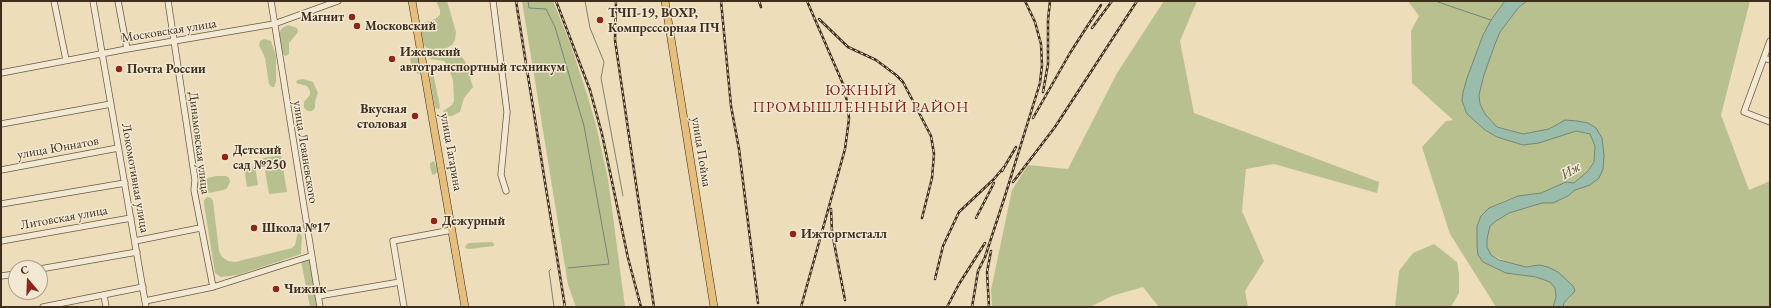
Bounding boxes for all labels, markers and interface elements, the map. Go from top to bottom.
place label: ТЧП-19, ВОХР, Компрессорная ПЧ [608,5,719,36]
place label: Магнит [300,9,344,25]
marker: Магнит [347,12,357,22]
marker: ТЧП-19, ВОХР, Компрессорная ПЧ [595,15,605,25]
street label: Московская улица [120,16,218,46]
place label: Московский [365,18,436,34]
marker: Московский [352,21,362,31]
place label: Ижевский автотранспортный техникум [400,44,565,75]
marker: Ижевский автотранспортный техникум [387,54,397,64]
place label: Почта России [127,61,206,77]
marker: Почта России [114,64,124,74]
district label: ЮЖНЫЙ ПРОМЫШЛЕННЫЙ РАЙОН [753,82,969,117]
street label: Динамовская улица [185,91,213,195]
street label: улица Леваневского [289,99,321,205]
place label: Вкусная столовая [357,101,407,132]
marker: Вкусная столовая [410,111,420,121]
street label: улица Гагарина [436,112,466,192]
street label: улица Пойма [688,116,714,188]
street label: Локомотивная улица [118,122,152,234]
street label: улица Юннатов [16,133,100,163]
place label: Детский сад №250 [233,142,286,173]
marker: Детский сад №250 [220,152,230,162]
water label: Иж [1558,159,1584,183]
street label: Литовская улица [19,203,109,233]
place label: Дежурный [442,213,505,229]
marker: Дежурный [429,216,439,226]
place label: Школа №17 [262,220,330,236]
marker: Школа №17 [249,223,259,233]
place label: Ижторгметалл [801,226,887,242]
marker: Ижторгметалл [788,229,798,239]
north arrow [8,260,48,300]
text: С [18,262,30,277]
place label: Чижик [284,281,326,297]
marker: Чижик [271,284,281,294]

